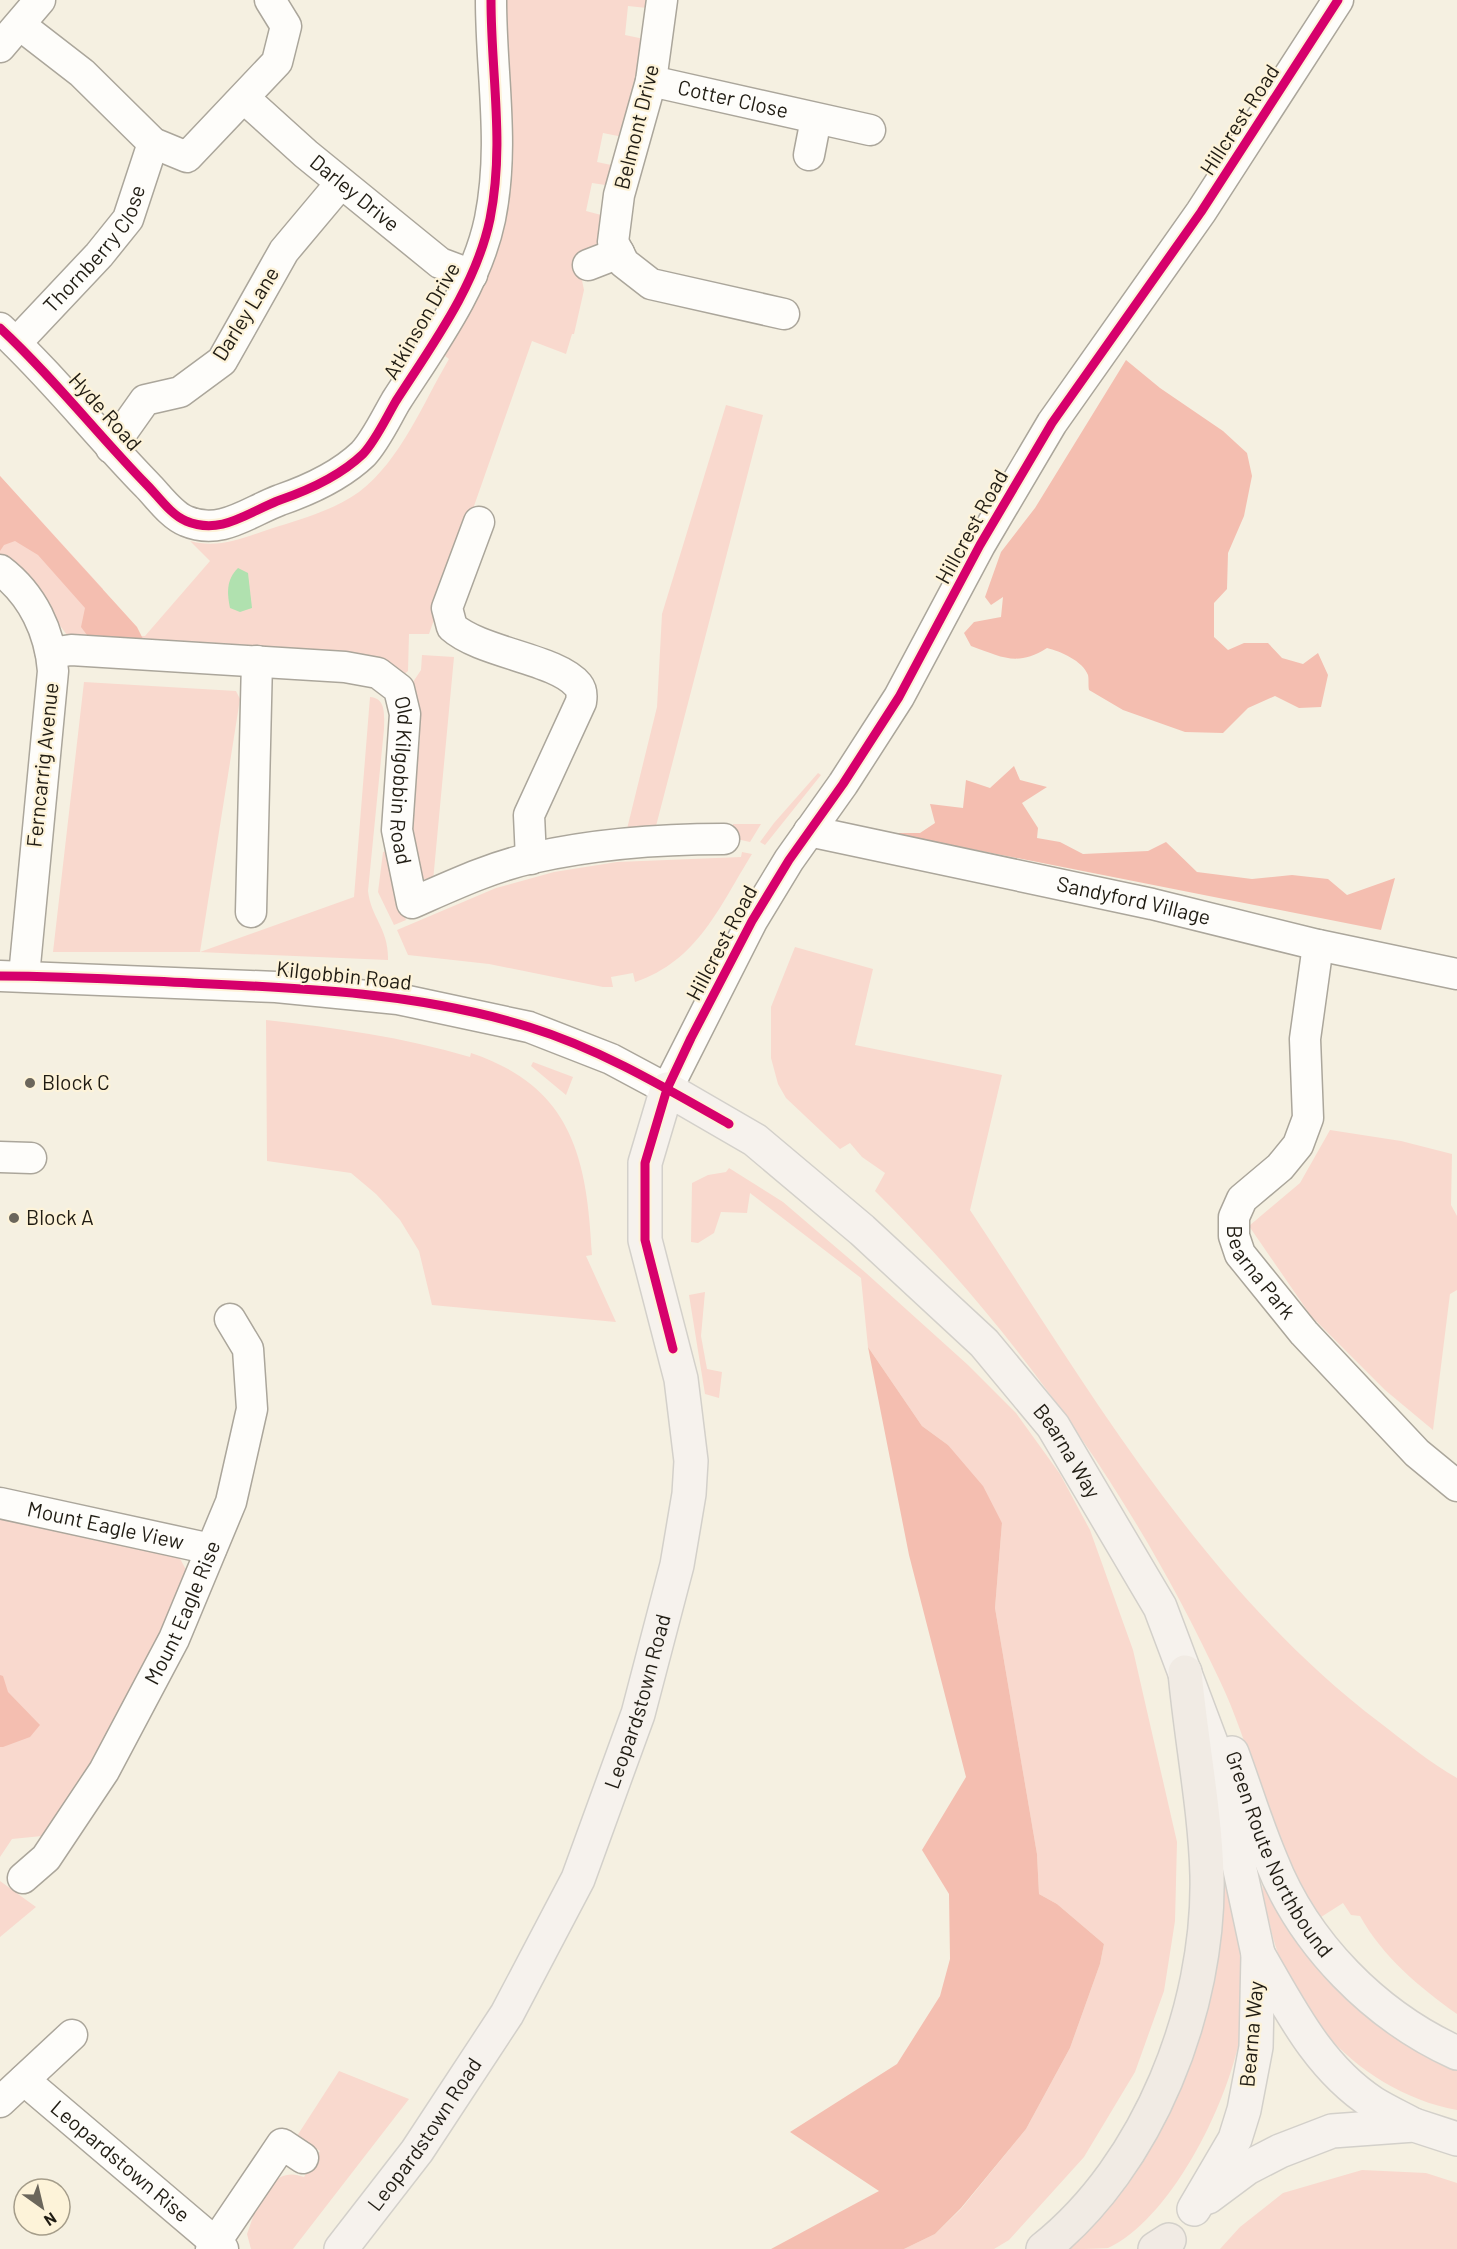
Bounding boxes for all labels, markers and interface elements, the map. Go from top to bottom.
street label: Hillcrest Road [1194,59,1284,179]
street label: Belmont Drive [608,62,663,192]
street label: Cotter Close [676,73,791,122]
street label: Darley Drive [306,149,405,236]
street label: Thornberry Close [37,181,149,317]
street label: Atkinson Drive [377,257,464,383]
street label: Darley Lane [206,262,283,365]
street label: Hyde Road [65,367,148,455]
street label: Hillcrest Road [929,465,1012,588]
street label: Ferncarrig Avenue [20,681,63,848]
street label: Old Kilgobbin Road [386,693,419,867]
street label: Sandyford Village [1055,870,1213,929]
street label: Hillcrest Road [680,881,761,1004]
street label: Kilgobbin Road [275,955,413,994]
place label: Block C [42,1069,110,1094]
marker: Block C [23,1076,37,1090]
place label: Block A [26,1204,94,1229]
marker: Block A [7,1211,21,1225]
street label: Bearna Park [1223,1225,1302,1324]
street label: Bearna Way [1029,1398,1107,1503]
street label: Mount Eagle View [25,1495,187,1554]
street label: Mount Eagle Rise [138,1536,225,1688]
street label: Leopardstown Road [598,1611,675,1792]
street label: Green Route Northbound [1221,1747,1339,1962]
street label: Bearna Way [1233,1979,1268,2088]
street label: Leopardstown Road [361,2052,486,2215]
street label: Leopardstown Rise [46,2094,196,2226]
north arrow [12,2177,72,2237]
text: N [41,2209,60,2231]

